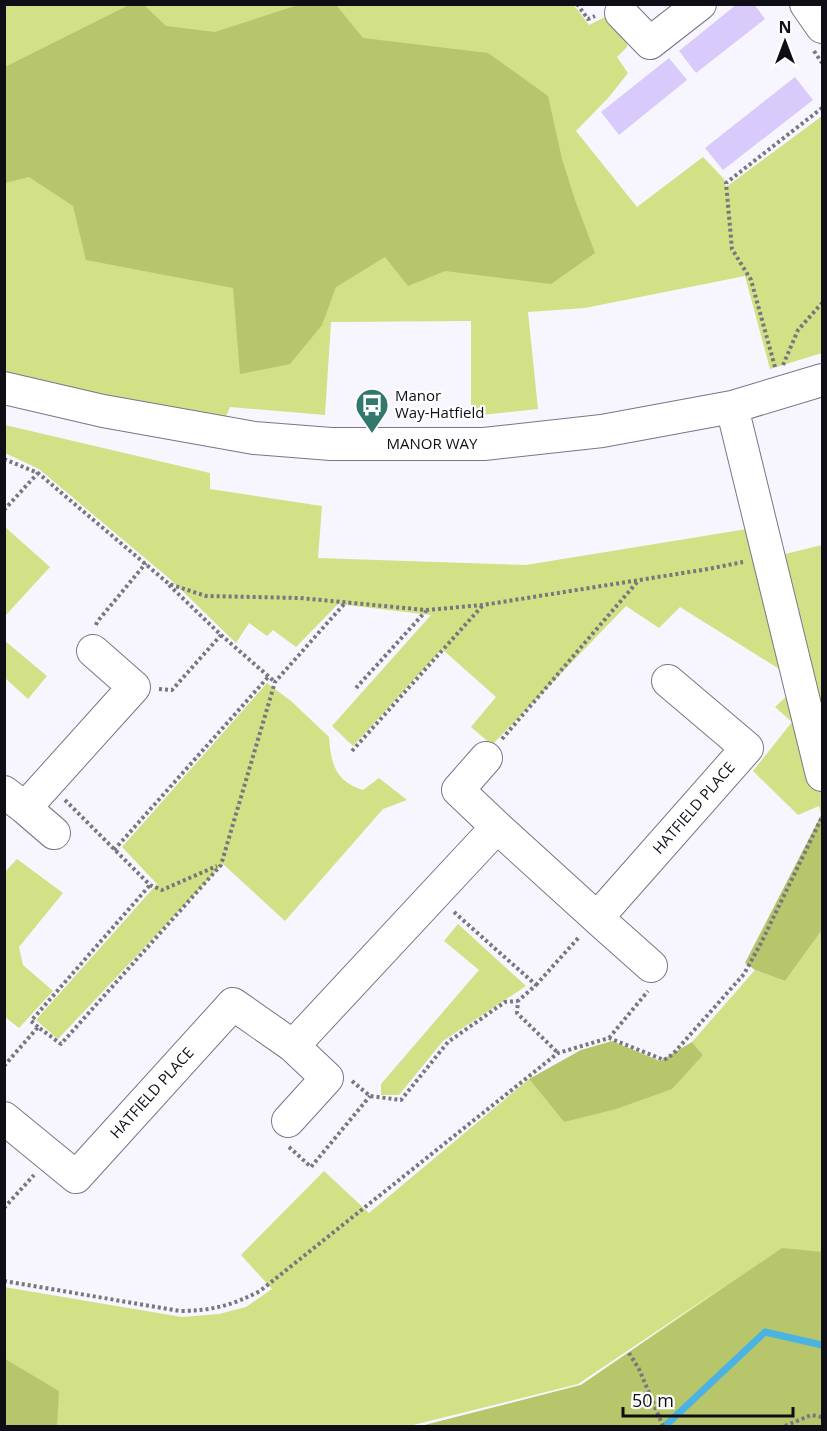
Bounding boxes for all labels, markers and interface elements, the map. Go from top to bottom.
north arrow [755,12,815,72]
text: N [778,16,792,38]
place label: Manor Way-Hatfield [395,385,485,422]
bus stop icon: Manor Way-Hatfield [354,387,390,434]
street label: MANOR WAY [387,433,478,453]
street label: HATFIELD PLACE [648,757,739,858]
street label: HATFIELD PLACE [105,1043,197,1142]
scale bar [623,1380,792,1418]
text: 50 m [632,1388,674,1412]

